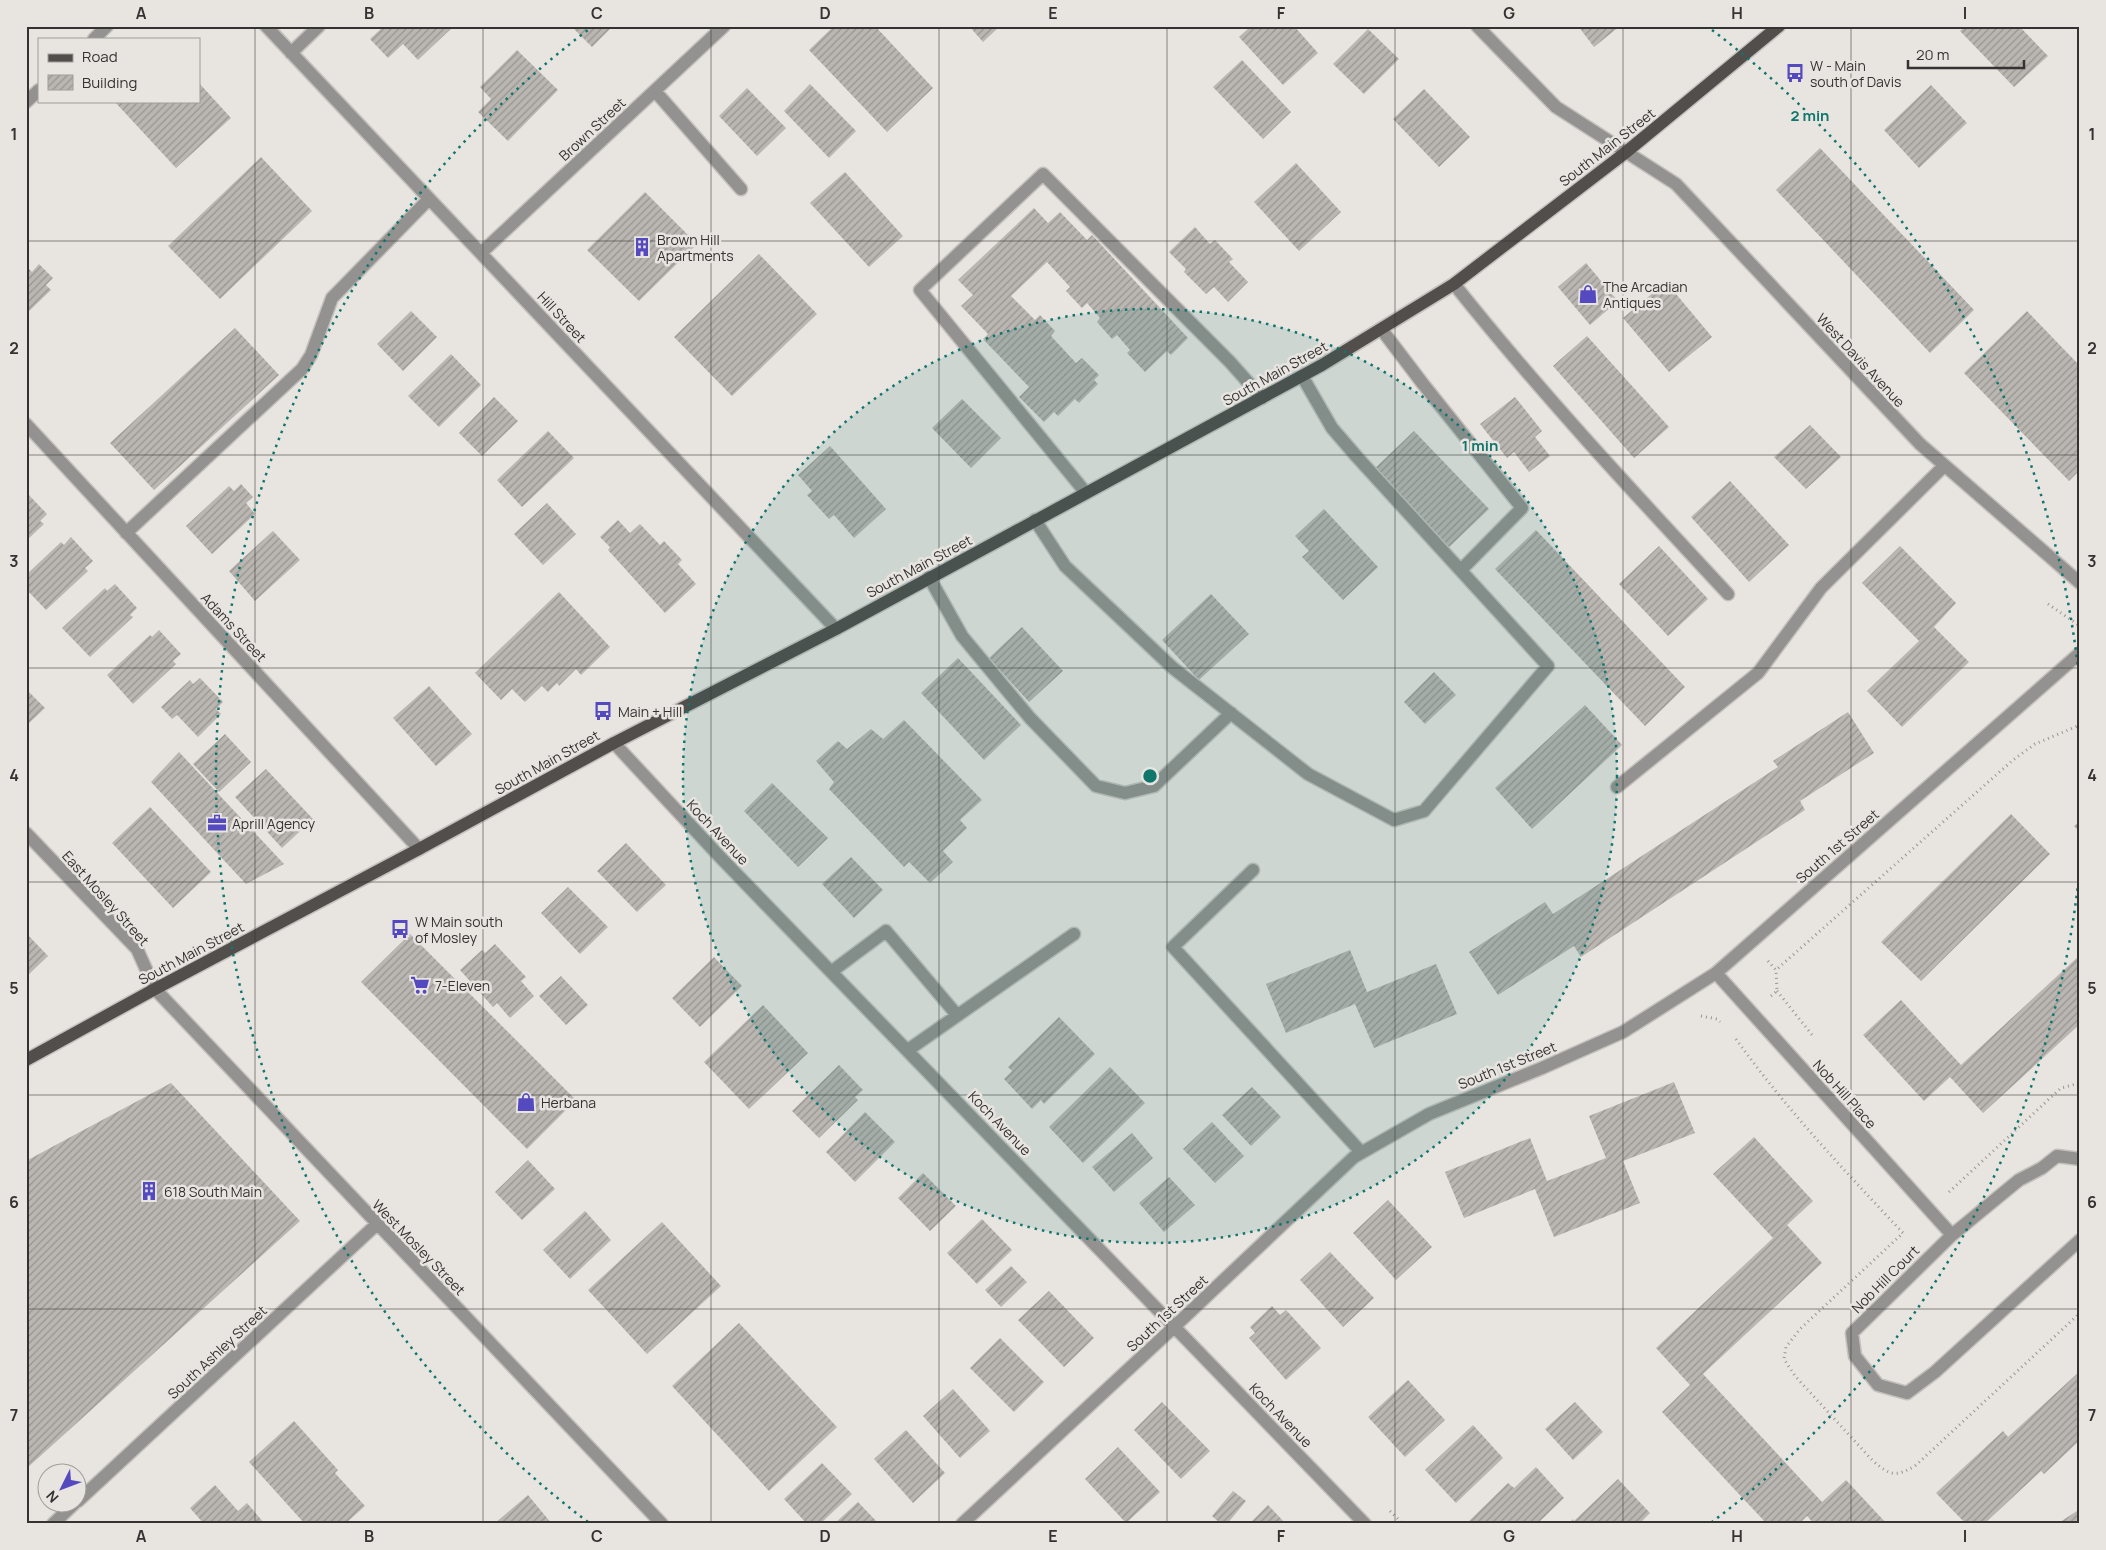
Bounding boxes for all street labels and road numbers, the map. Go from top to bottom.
street label: Brown Street [555,93,630,165]
street label: South Main Street [1555,103,1659,191]
street label: Hill Street [533,287,591,347]
street label: West Davis Avenue [1813,309,1909,411]
street label: South Main Street [1219,336,1331,410]
street label: South Main Street [863,530,975,602]
street label: Adams Street [197,588,271,666]
street label: South Main Street [491,725,603,799]
street label: Koch Avenue [683,795,753,869]
street label: South 1st Street [1791,804,1883,887]
street label: East Mosley Street [58,847,154,950]
street label: South Main Street [135,917,247,989]
street label: South 1st Street [1455,1037,1559,1093]
street label: Nob Hill Place [1809,1056,1881,1132]
street label: Koch Avenue [964,1087,1036,1159]
street label: West Mosley Street [368,1195,470,1299]
street label: Nob Hill Court [1847,1241,1923,1317]
street label: South 1st Street [1122,1270,1212,1356]
street label: South Ashley Street [163,1301,271,1403]
street label: Koch Avenue [1245,1379,1317,1451]

